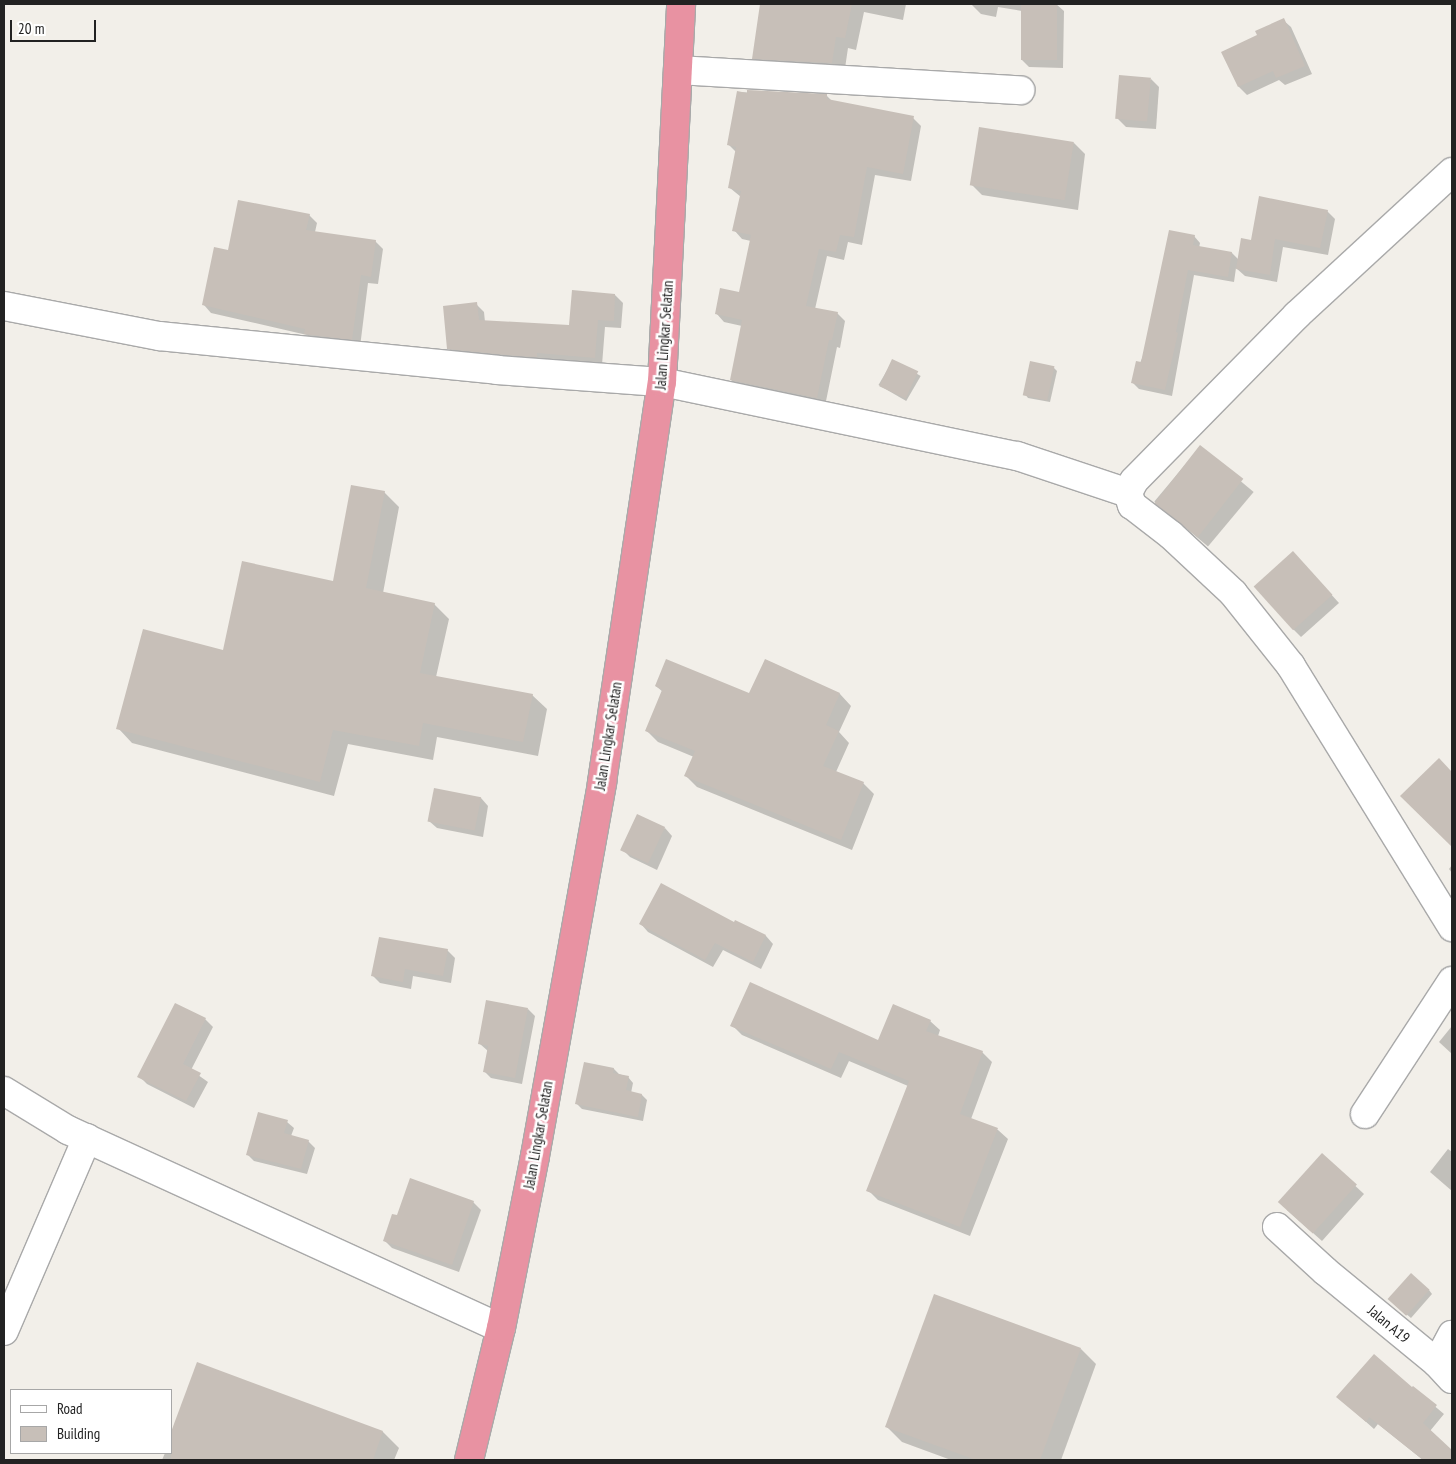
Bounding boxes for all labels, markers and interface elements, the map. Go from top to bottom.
scale bar [12,10,99,42]
text: 20 m [18,19,44,38]
street label: Jalan Lingkar Selatan [651,280,677,390]
street label: Jalan Lingkar Selatan [591,681,625,791]
street label: Jalan Lingkar Selatan [520,1080,556,1190]
street label: Jalan A19 [1364,1301,1414,1347]
legend [10,1389,172,1454]
text: Road [57,1399,83,1418]
text: Building [57,1424,100,1443]

